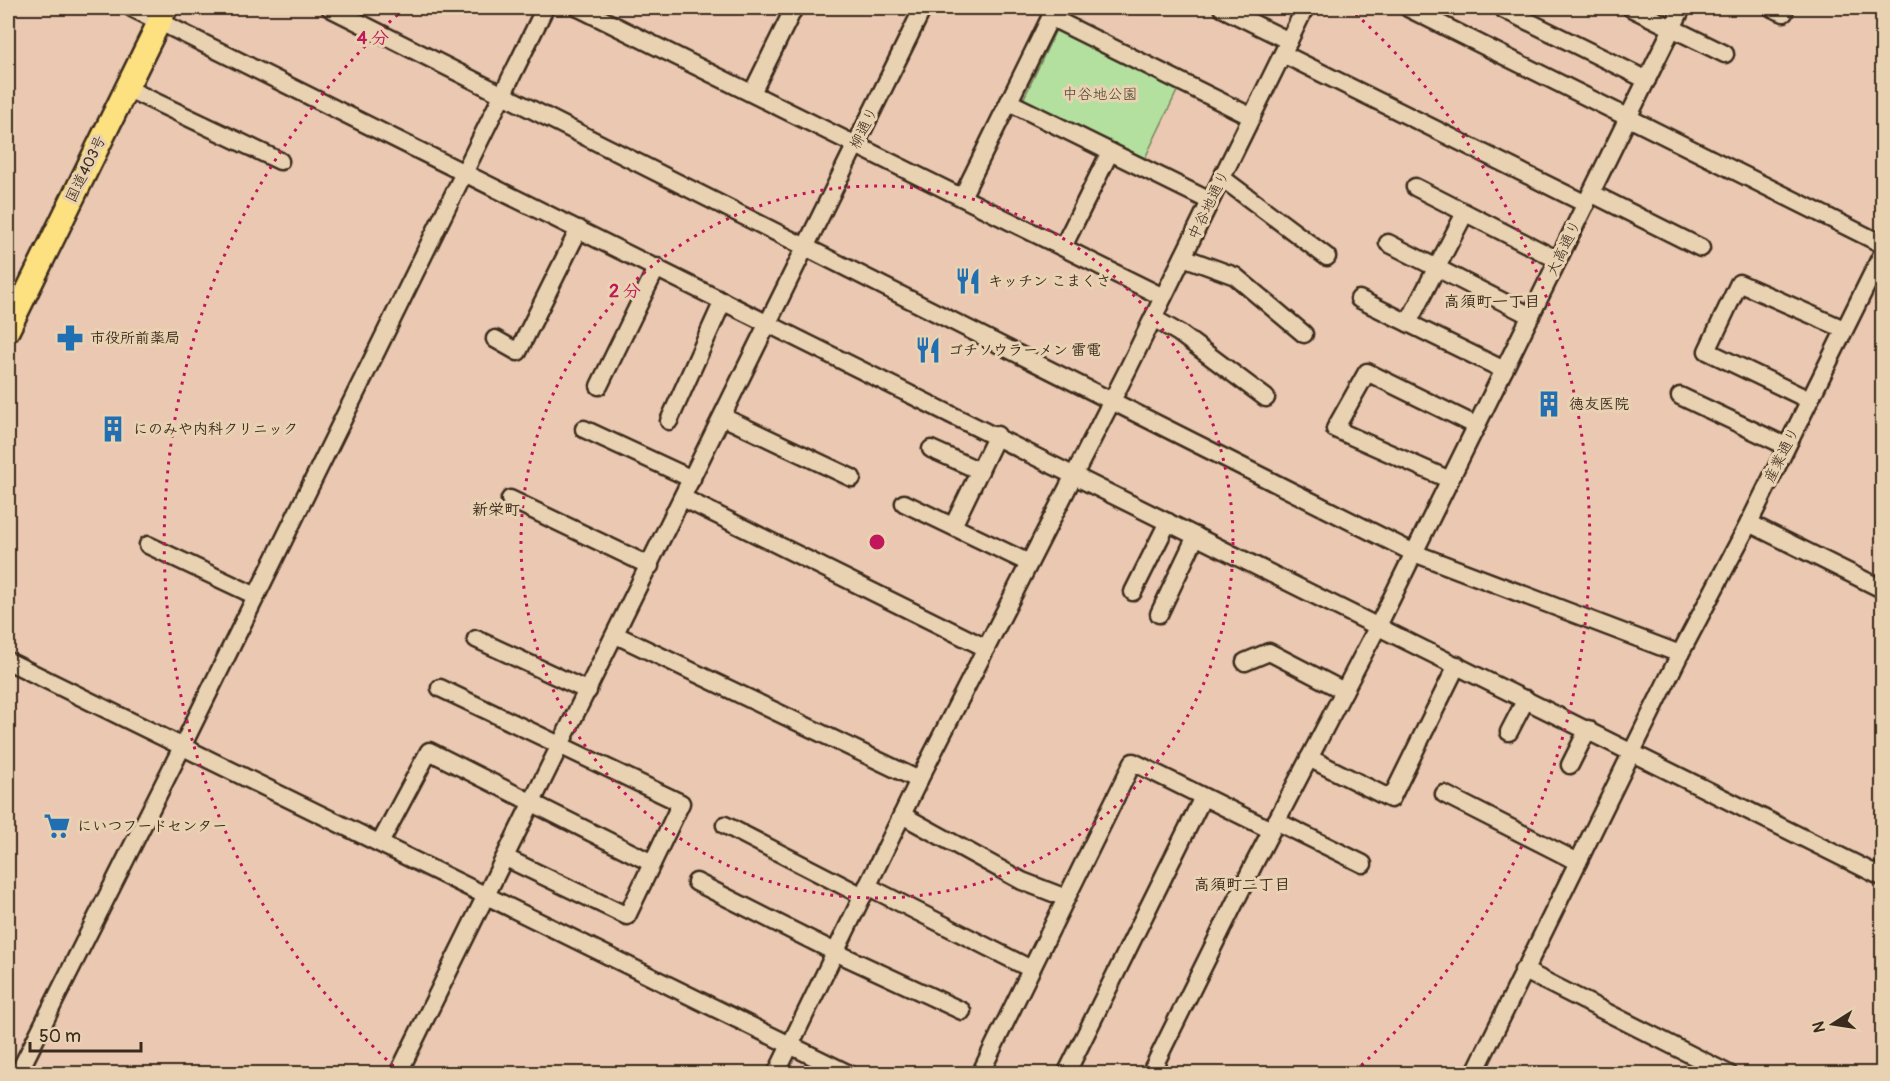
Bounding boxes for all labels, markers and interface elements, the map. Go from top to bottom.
text: 4 分 [357,27,389,50]
park label: 中谷地公園 [1062,85,1138,104]
street label: 柳通り [846,104,882,152]
street label: 国道403号 [62,132,110,206]
street label: 中谷地通り [1184,167,1234,243]
street label: 大高通り [1542,217,1586,279]
restaurant icon: キッチン こまくさ [953,266,983,296]
place label: キッチン こまくさ [988,272,1111,291]
text: 2 分 [609,280,641,303]
district label: 高須町一丁目 [1444,292,1540,312]
pharmacy icon: 市役所前薬局 [55,323,85,353]
place label: 市役所前薬局 [90,329,180,348]
restaurant icon: ゴチソウラーメン 雷電 [913,335,943,365]
place label: ゴチソウラーメン 雷電 [948,341,1101,360]
building icon: 徳友医院 [1534,389,1564,419]
place label: 徳友医院 [1569,395,1629,414]
building icon: にのみや内科クリニック [98,414,128,444]
place label: にのみや内科クリニック [133,420,298,439]
street label: 産業通り [1760,424,1804,486]
district label: 新栄町 [472,500,520,520]
centre of rings [867,532,887,552]
supermarket icon: にいつフードセンター [42,811,72,841]
place label: にいつフードセンター [77,817,227,836]
district label: 高須町二丁目 [1194,875,1290,895]
north arrow [1803,994,1863,1054]
scale bar [30,1015,141,1053]
text: N [1808,1019,1830,1034]
text: 50 m [39,1025,81,1048]

